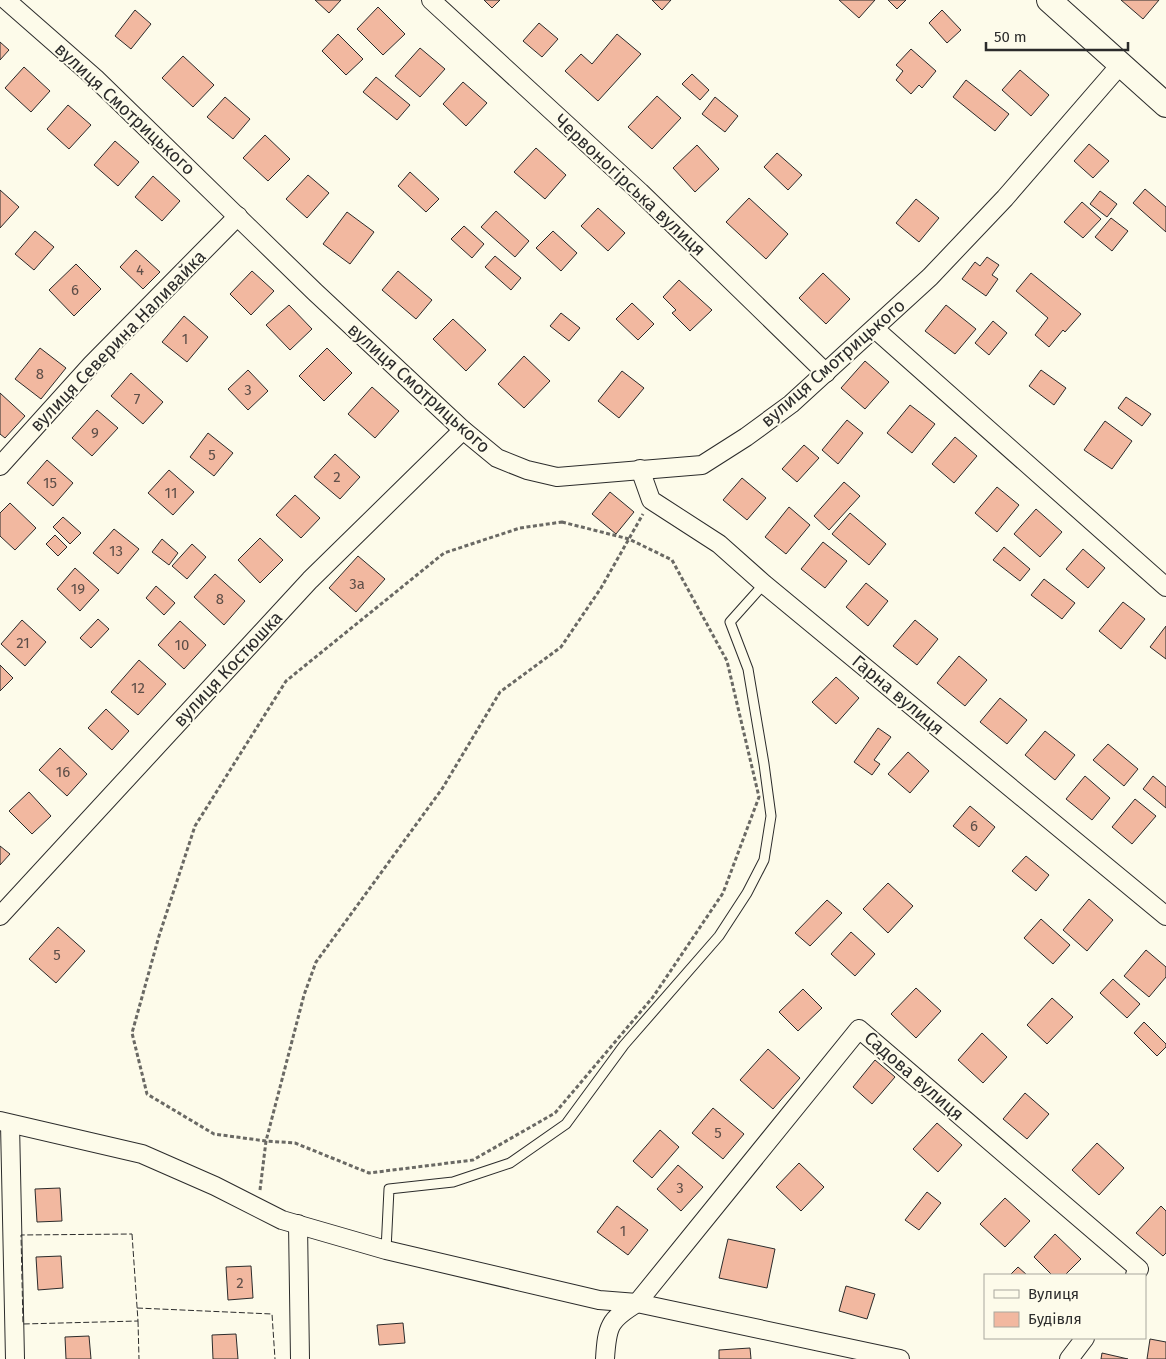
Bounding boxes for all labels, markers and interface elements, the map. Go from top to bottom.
scale bar [986,20,1128,52]
text: 50 m [994,28,1027,46]
street label: вулиця Смотрицького [50,38,200,180]
street label: Червоногірська вулиця [550,109,710,261]
street label: вулиця Северина Наливайка [25,246,211,436]
house number: 4 [136,261,144,279]
house number: 6 [71,281,79,299]
street label: вулиця Смотрицького [756,294,910,432]
street label: вулиця Смотрицького [343,318,495,458]
house number: 1 [182,330,188,348]
house number: 8 [36,365,44,383]
house number: 3 [244,381,252,399]
house number: 7 [134,390,141,408]
house number: 9 [91,424,99,442]
house number: 5 [208,446,216,464]
house number: 2 [333,468,341,486]
house number: 15 [43,474,57,492]
house number: 11 [165,484,177,502]
house number: 13 [109,542,123,560]
house number: 3а [349,575,365,593]
house number: 19 [71,580,85,598]
house number: 8 [216,590,224,608]
street label: вулиця Костюшка [169,607,287,731]
house number: 21 [16,634,30,652]
house number: 10 [175,636,189,654]
street label: Гарна вулиця [848,650,948,740]
house number: 12 [131,679,145,697]
house number: 16 [56,763,70,781]
house number: 6 [970,817,978,835]
house number: 5 [53,946,61,964]
street label: Садова вулиця [860,1027,968,1125]
house number: 5 [714,1124,722,1142]
house number: 3 [676,1179,684,1197]
house number: 1 [620,1222,626,1240]
house number: 2 [236,1274,244,1292]
legend [984,1274,1146,1339]
text: Вулиця [1028,1285,1079,1303]
text: Будівля [1028,1310,1082,1328]

